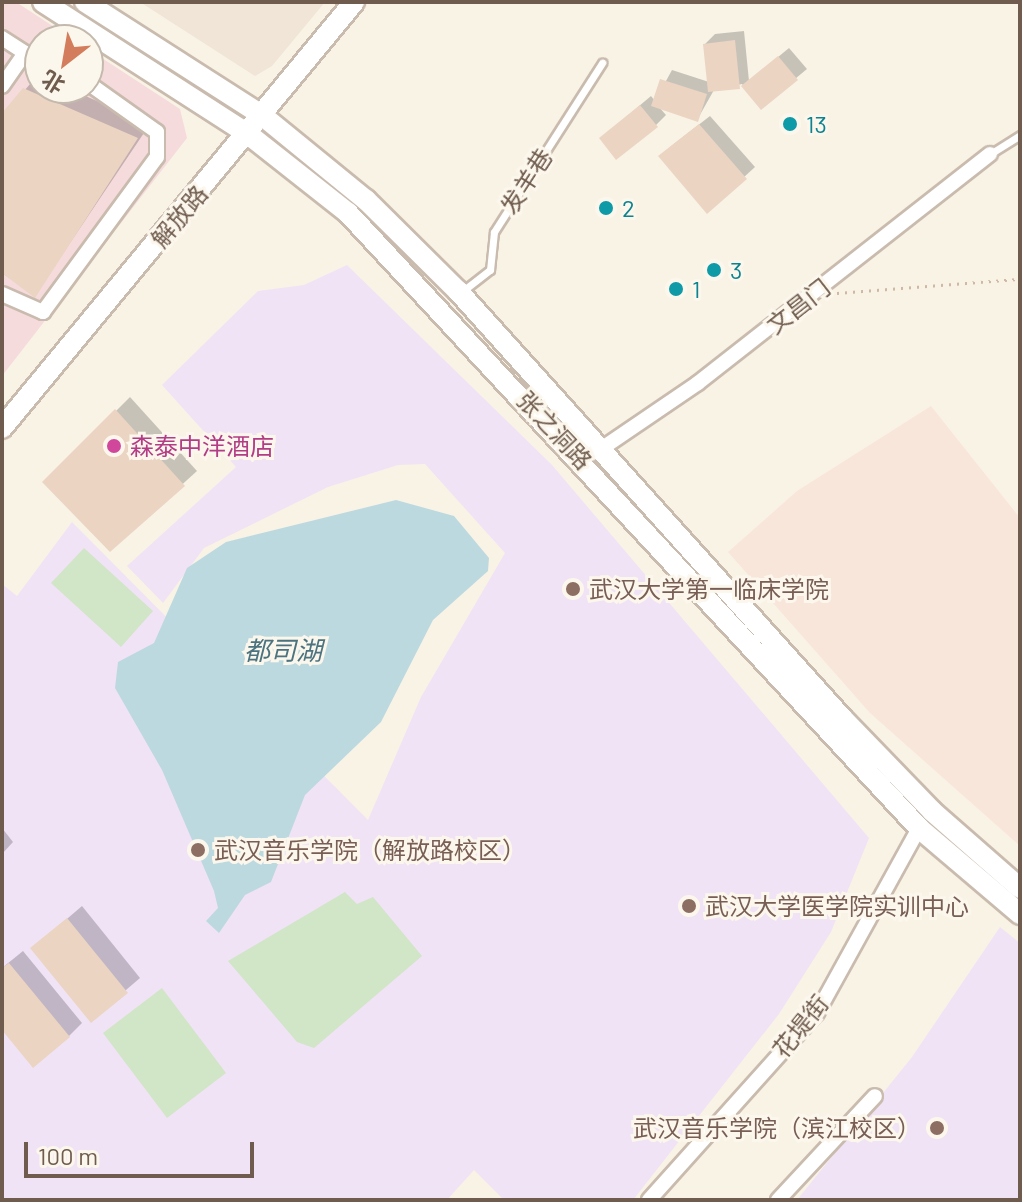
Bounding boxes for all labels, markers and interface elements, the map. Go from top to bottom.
north arrow [24,24,104,104]
text: 北 [37,66,69,100]
place label: 13 [806,110,827,138]
marker: 13 [781,115,799,133]
street label: 发羊巷 [494,143,558,219]
street label: 解放路 [145,179,213,253]
place label: 2 [622,194,635,222]
marker: 2 [597,199,615,217]
place label: 3 [730,256,742,284]
marker: 3 [705,261,723,279]
street label: 文昌门 [761,272,835,340]
place label: 1 [692,275,700,303]
marker: 1 [667,280,685,298]
street label: 张之洞路 [512,385,598,475]
place label: 森泰中洋酒店 [130,432,274,460]
marker: 森泰中洋酒店 [105,437,123,455]
place label: 武汉大学第一临床学院 [589,575,829,603]
marker: 武汉大学第一临床学院 [564,580,582,598]
water label: 都司湖 [244,634,322,666]
place label: 武汉音乐学院（解放路校区） [214,836,526,864]
marker: 武汉音乐学院（解放路校区） [189,841,207,859]
place label: 武汉大学医学院实训中心 [705,892,969,920]
marker: 武汉大学医学院实训中心 [680,897,698,915]
street label: 花堤街 [766,989,834,1063]
place label: 武汉音乐学院（滨江校区） [633,1114,921,1142]
marker: 武汉音乐学院（滨江校区） [928,1119,946,1137]
scale bar [28,1126,258,1176]
text: 100 m [38,1141,98,1170]

